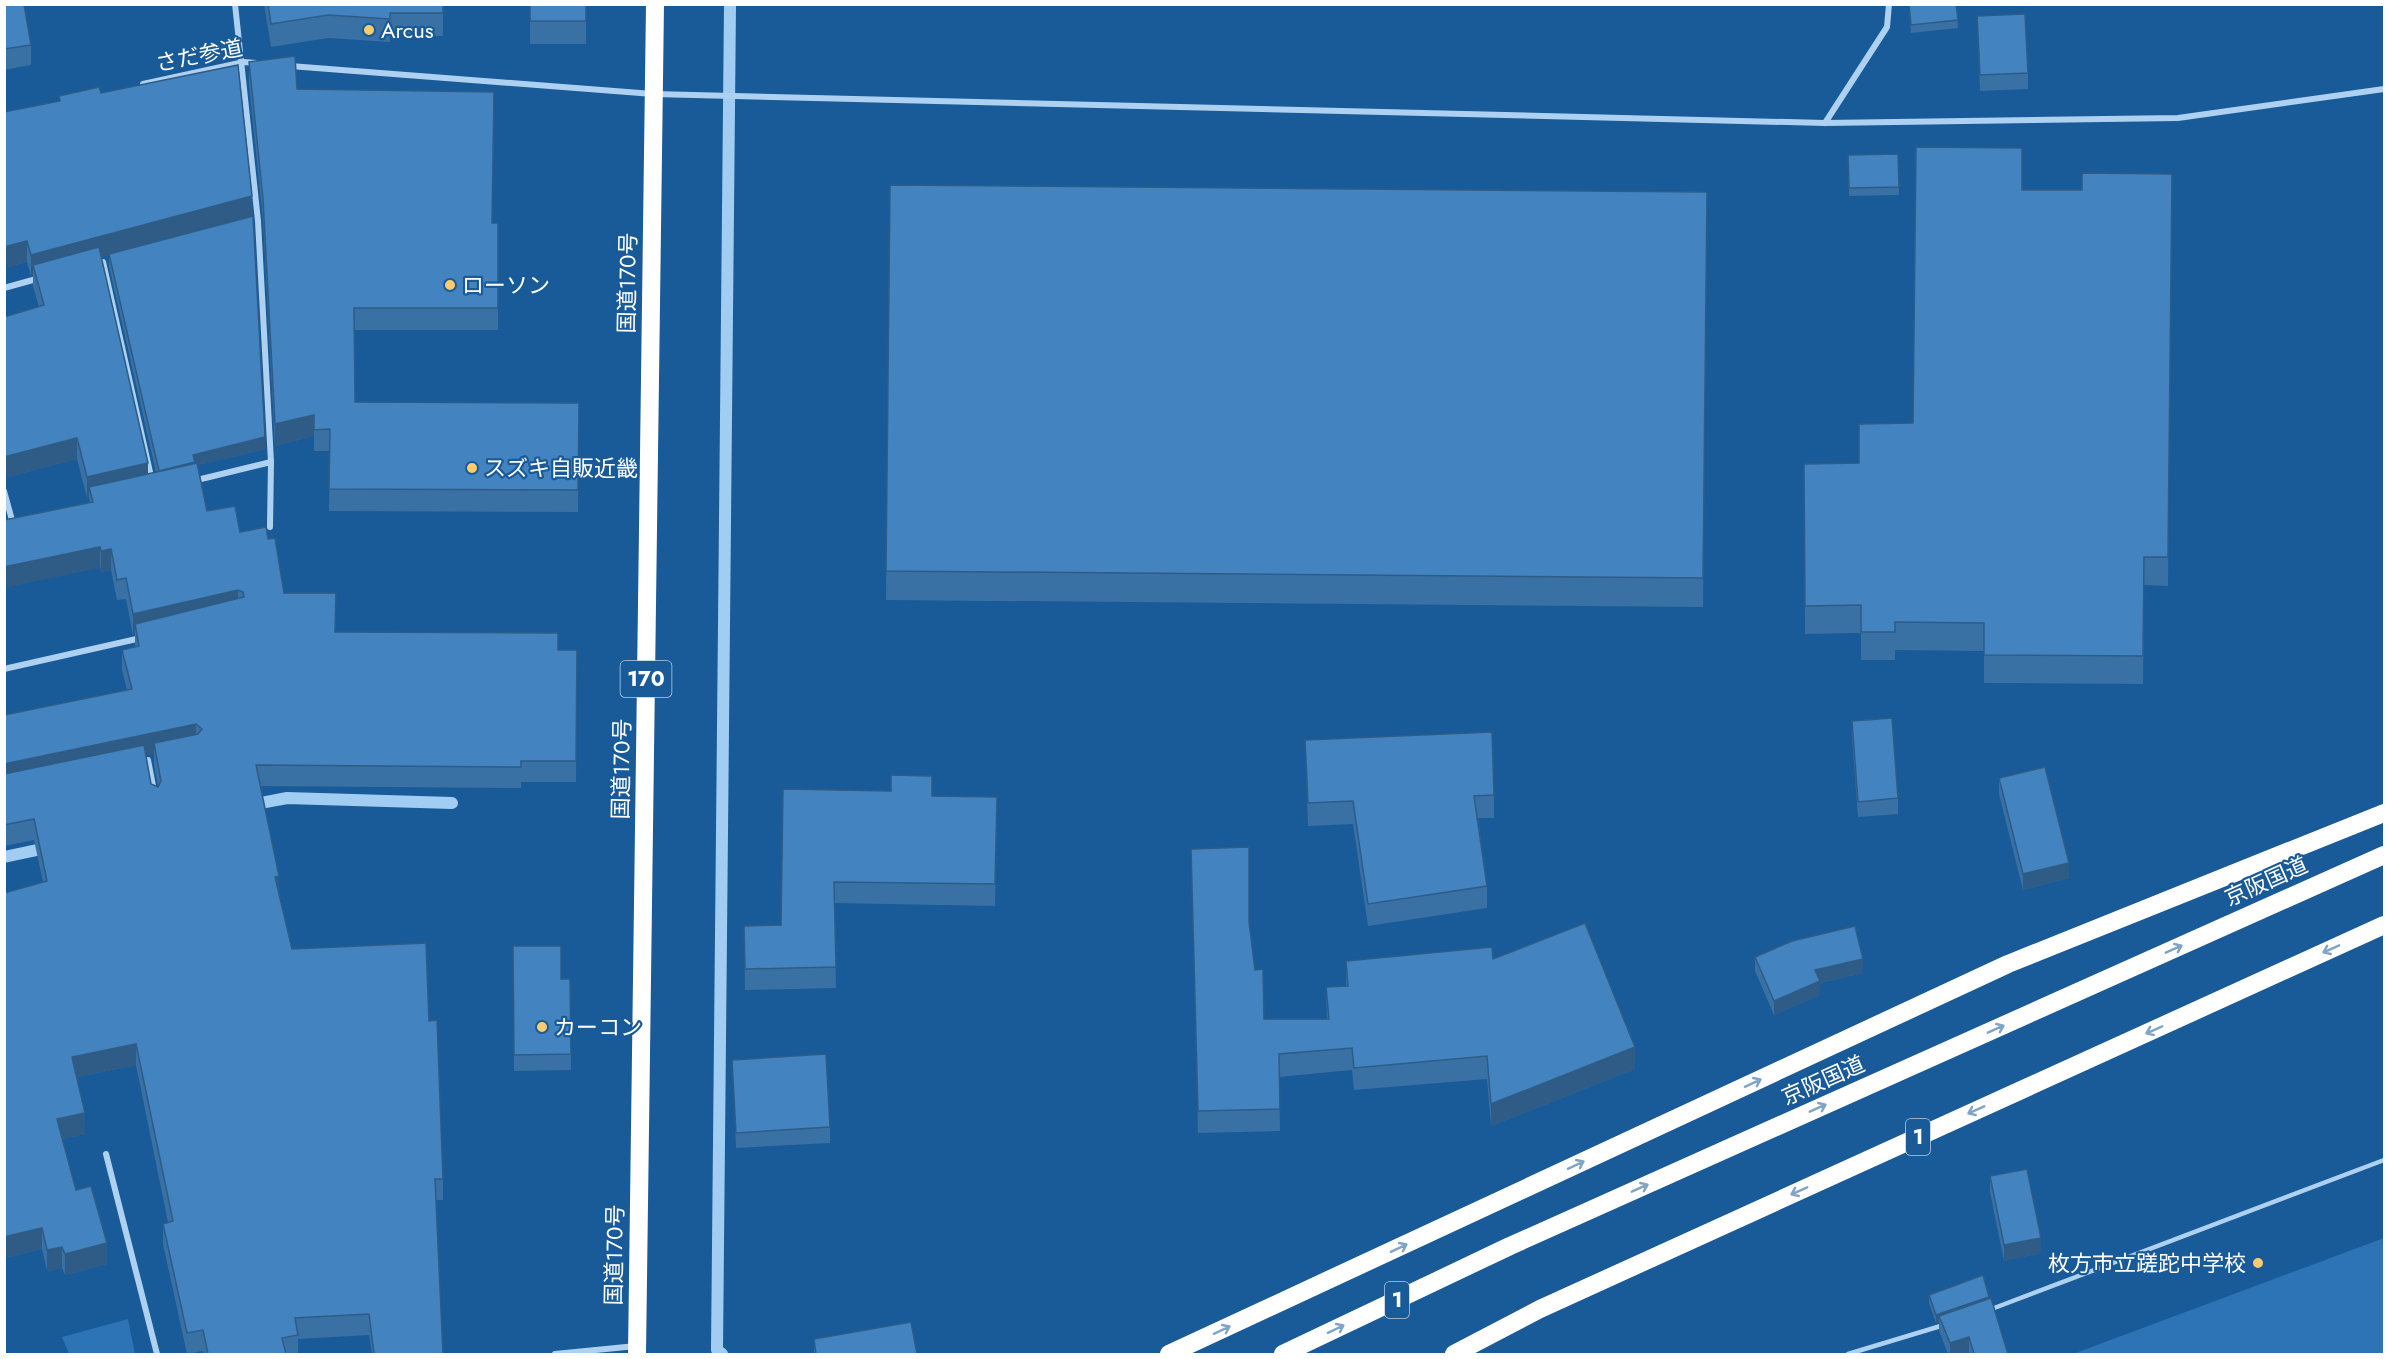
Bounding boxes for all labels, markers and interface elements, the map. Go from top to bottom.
place label: Arcus [381,14,434,46]
marker: Arcus [362,23,376,37]
street label: さだ参道 [153,31,245,79]
street label: 国道170号 [610,232,644,334]
place label: ローソン [462,269,550,301]
marker: ローソン [443,278,457,292]
place label: スズキ自販近畿 [484,452,638,484]
marker: スズキ自販近畿 [465,461,479,475]
road number: 170 [620,661,672,697]
street label: 国道170号 [604,718,638,820]
street label: 京阪国道 [2219,848,2313,914]
one-way arrow [2165,943,2183,954]
one-way arrow [2323,944,2341,955]
place label: カーコン [554,1011,642,1043]
marker: カーコン [535,1020,549,1034]
one-way arrow [1987,1022,2005,1034]
one-way arrow [2145,1024,2163,1036]
street label: 京阪国道 [1776,1047,1870,1113]
one-way arrow [1743,1077,1761,1089]
one-way arrow [1809,1102,1827,1113]
one-way arrow [1968,1105,1986,1117]
road number: 1 [1906,1119,1930,1155]
one-way arrow [1566,1159,1584,1171]
one-way arrow [1631,1181,1649,1193]
one-way arrow [1790,1186,1808,1197]
street label: 国道170号 [597,1204,631,1306]
one-way arrow [1389,1241,1407,1253]
place label: 枚方市立蹉跎中学校 [2048,1247,2246,1279]
marker: 枚方市立蹉跎中学校 [2251,1256,2265,1270]
road number: 1 [1385,1282,1409,1318]
one-way arrow [1213,1323,1231,1335]
one-way arrow [1327,1323,1345,1335]

